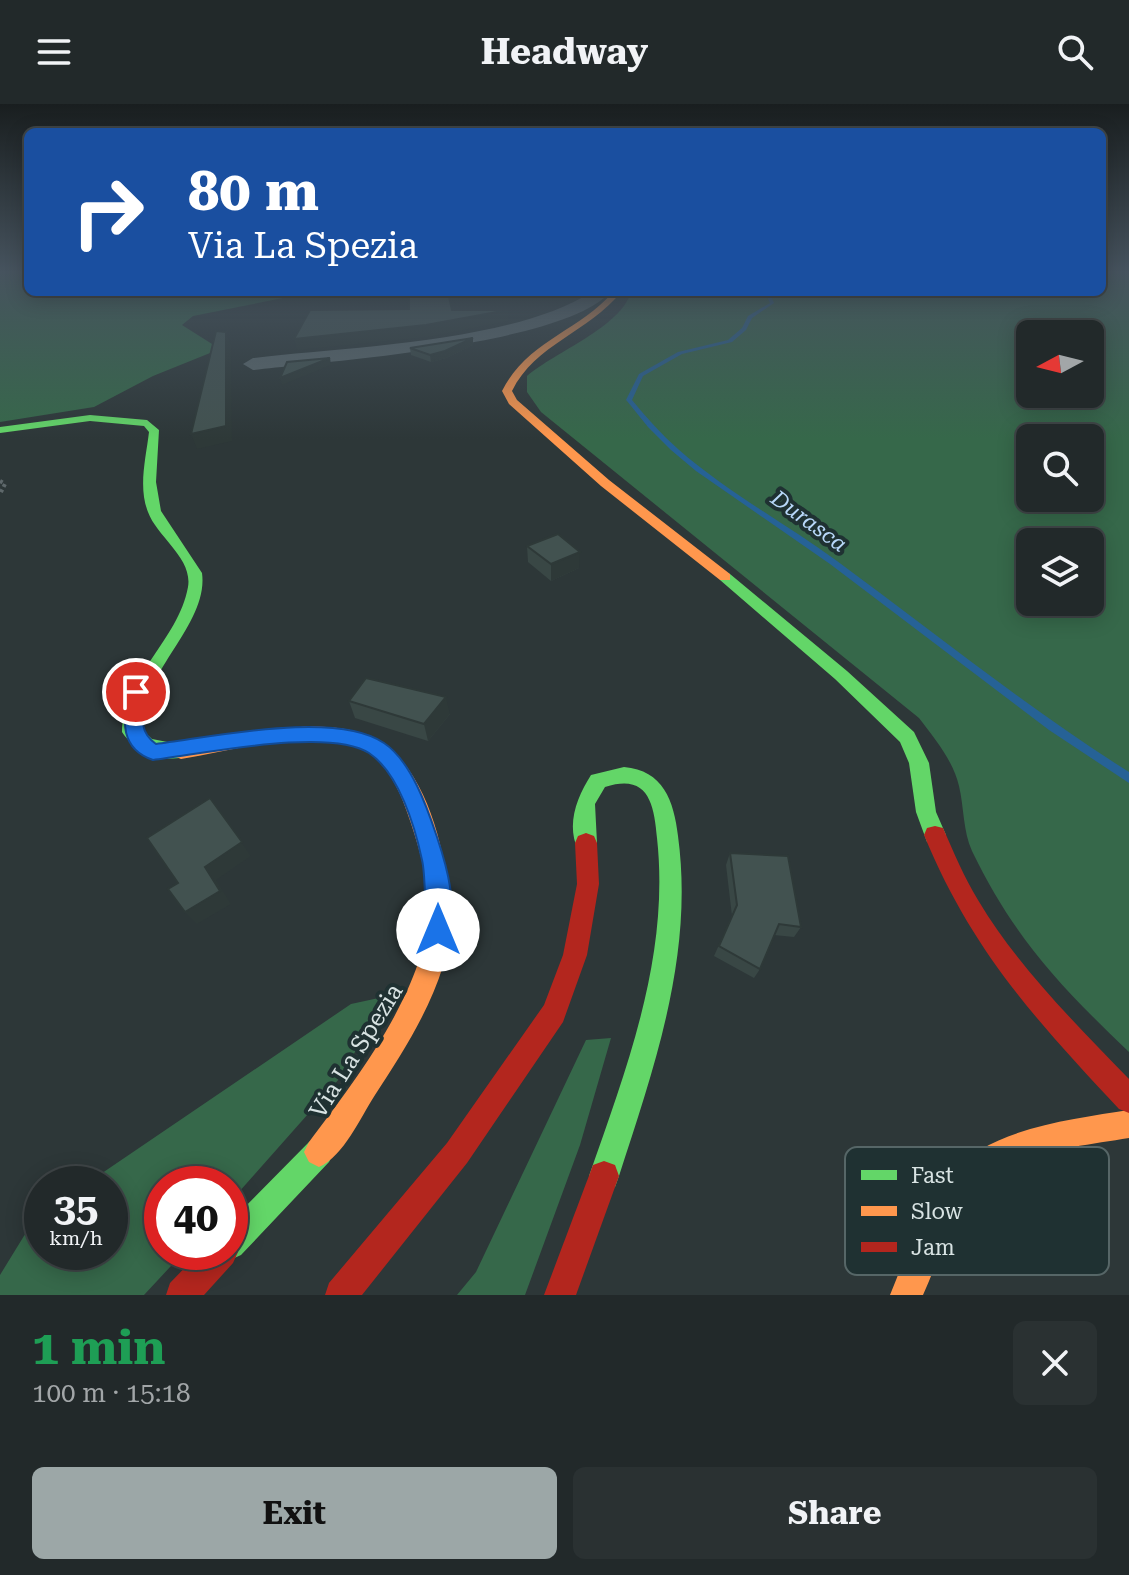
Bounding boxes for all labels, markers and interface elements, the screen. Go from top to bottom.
icon: menu [32,30,76,74]
icon: search [1053,30,1097,74]
text: Headway [481,31,648,73]
text: 80 m [188,158,319,224]
icon: right [56,160,160,264]
text: Via La Spezia [188,225,418,267]
north arrow [1016,320,1104,408]
map controls [1016,320,1104,616]
button: search [1016,424,1104,512]
water label: Durasca [765,485,852,557]
button: layers [1016,528,1104,616]
pin [102,658,170,726]
icon: arrive [114,670,158,714]
position arrow [396,888,480,972]
street label: Via La Spezia [303,979,409,1123]
legend [845,1147,1109,1275]
text: Fast [911,1163,954,1188]
speed limit sign: 40 [144,1166,248,1270]
text: 35 [54,1184,98,1231]
text: Slow [911,1199,964,1224]
text: km/h [49,1226,103,1250]
text: Jam [911,1235,955,1260]
text: 1 min [32,1320,165,1376]
button: close [1013,1321,1097,1405]
text: 100 m · 15:18 [32,1378,191,1408]
button: Exit [32,1467,557,1559]
button: Share [573,1467,1097,1559]

